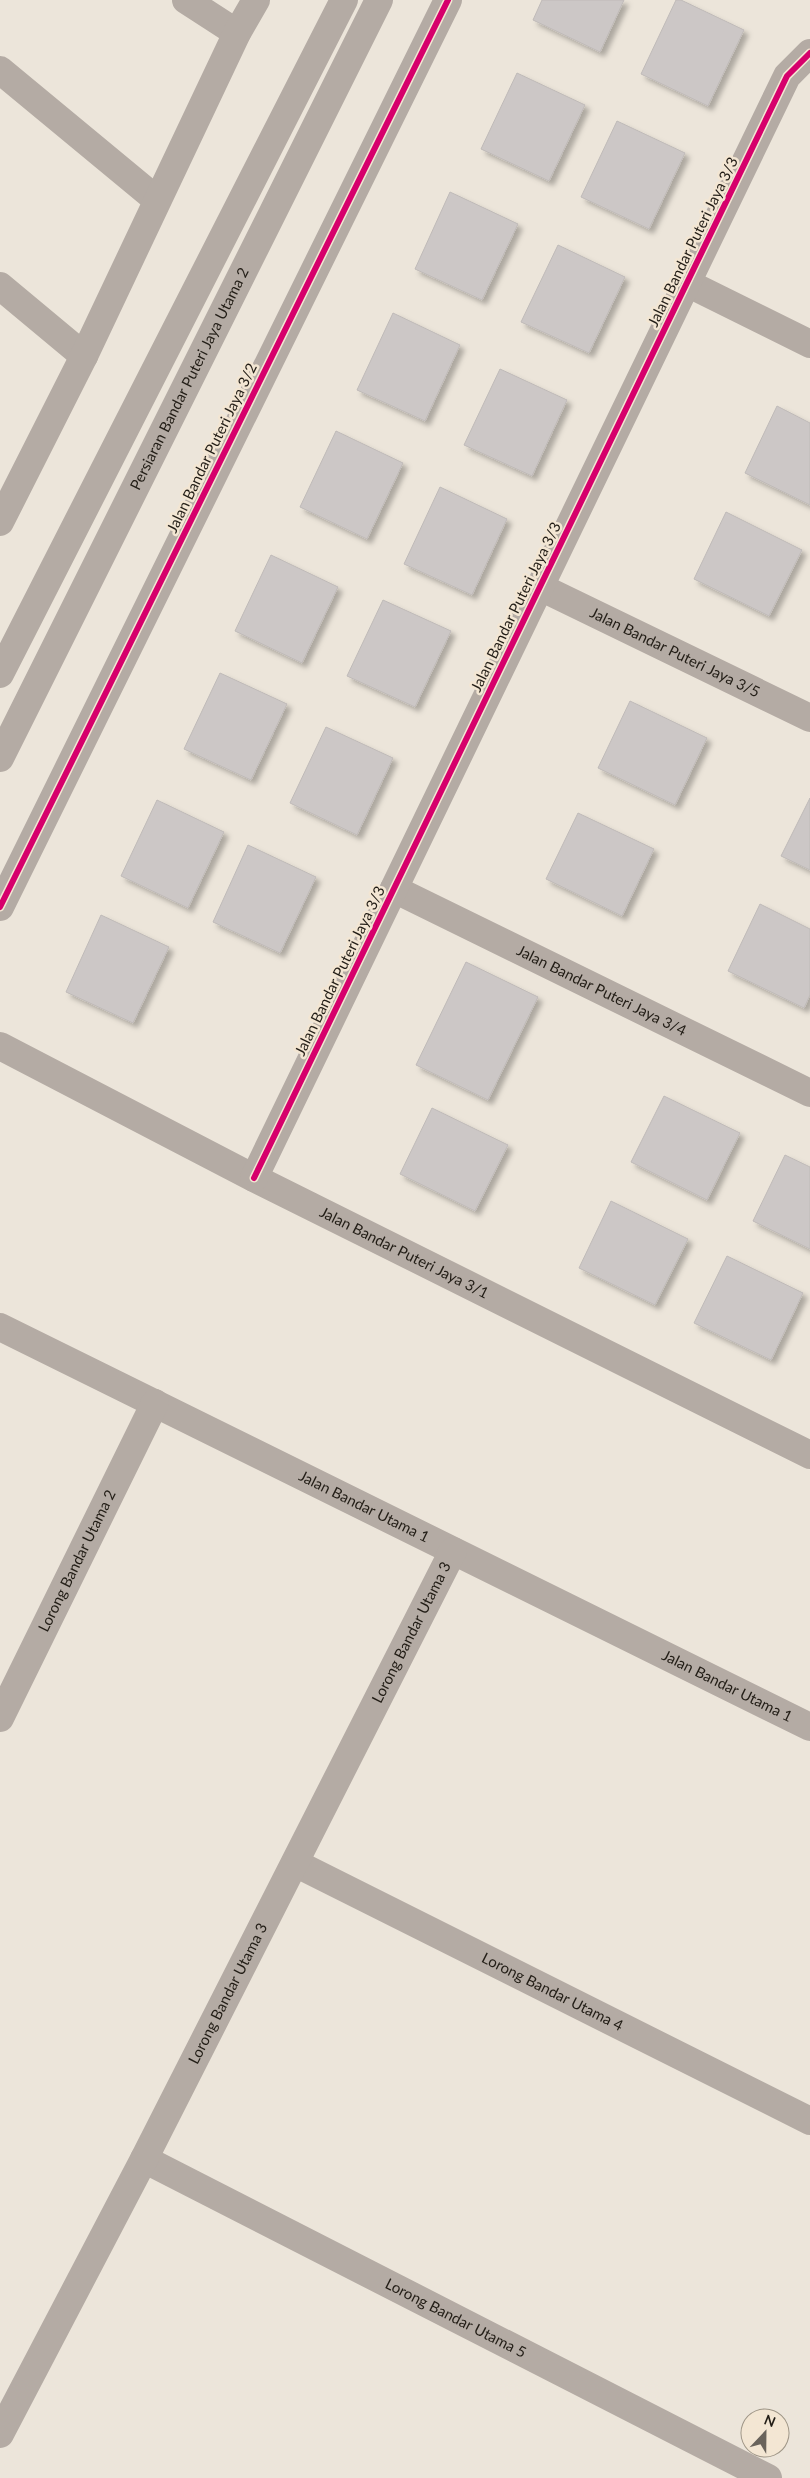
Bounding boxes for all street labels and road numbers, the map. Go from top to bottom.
street label: Jalan Bandar Puteri Jaya 3/3 [643,154,741,329]
street label: Persiaran Bandar Puteri Jaya Utama 2 [126,264,252,492]
street label: Jalan Bandar Puteri Jaya 3/2 [162,360,260,535]
street label: Jalan Bandar Puteri Jaya 3/3 [466,519,564,694]
street label: Jalan Bandar Puteri Jaya 3/5 [588,603,763,700]
street label: Jalan Bandar Puteri Jaya 3/3 [290,883,388,1058]
street label: Jalan Bandar Puteri Jaya 3/4 [514,941,690,1039]
street label: Jalan Bandar Puteri Jaya 3/1 [317,1202,492,1302]
street label: Jalan Bandar Utama 1 [296,1466,433,1546]
street label: Lorong Bandar Utama 2 [34,1487,119,1634]
street label: Lorong Bandar Utama 3 [367,1559,454,1706]
street label: Jalan Bandar Utama 1 [659,1645,796,1725]
street label: Lorong Bandar Utama 3 [184,1920,270,2067]
street label: Lorong Bandar Utama 4 [479,1948,627,2034]
street label: Lorong Bandar Utama 5 [383,2274,530,2361]

